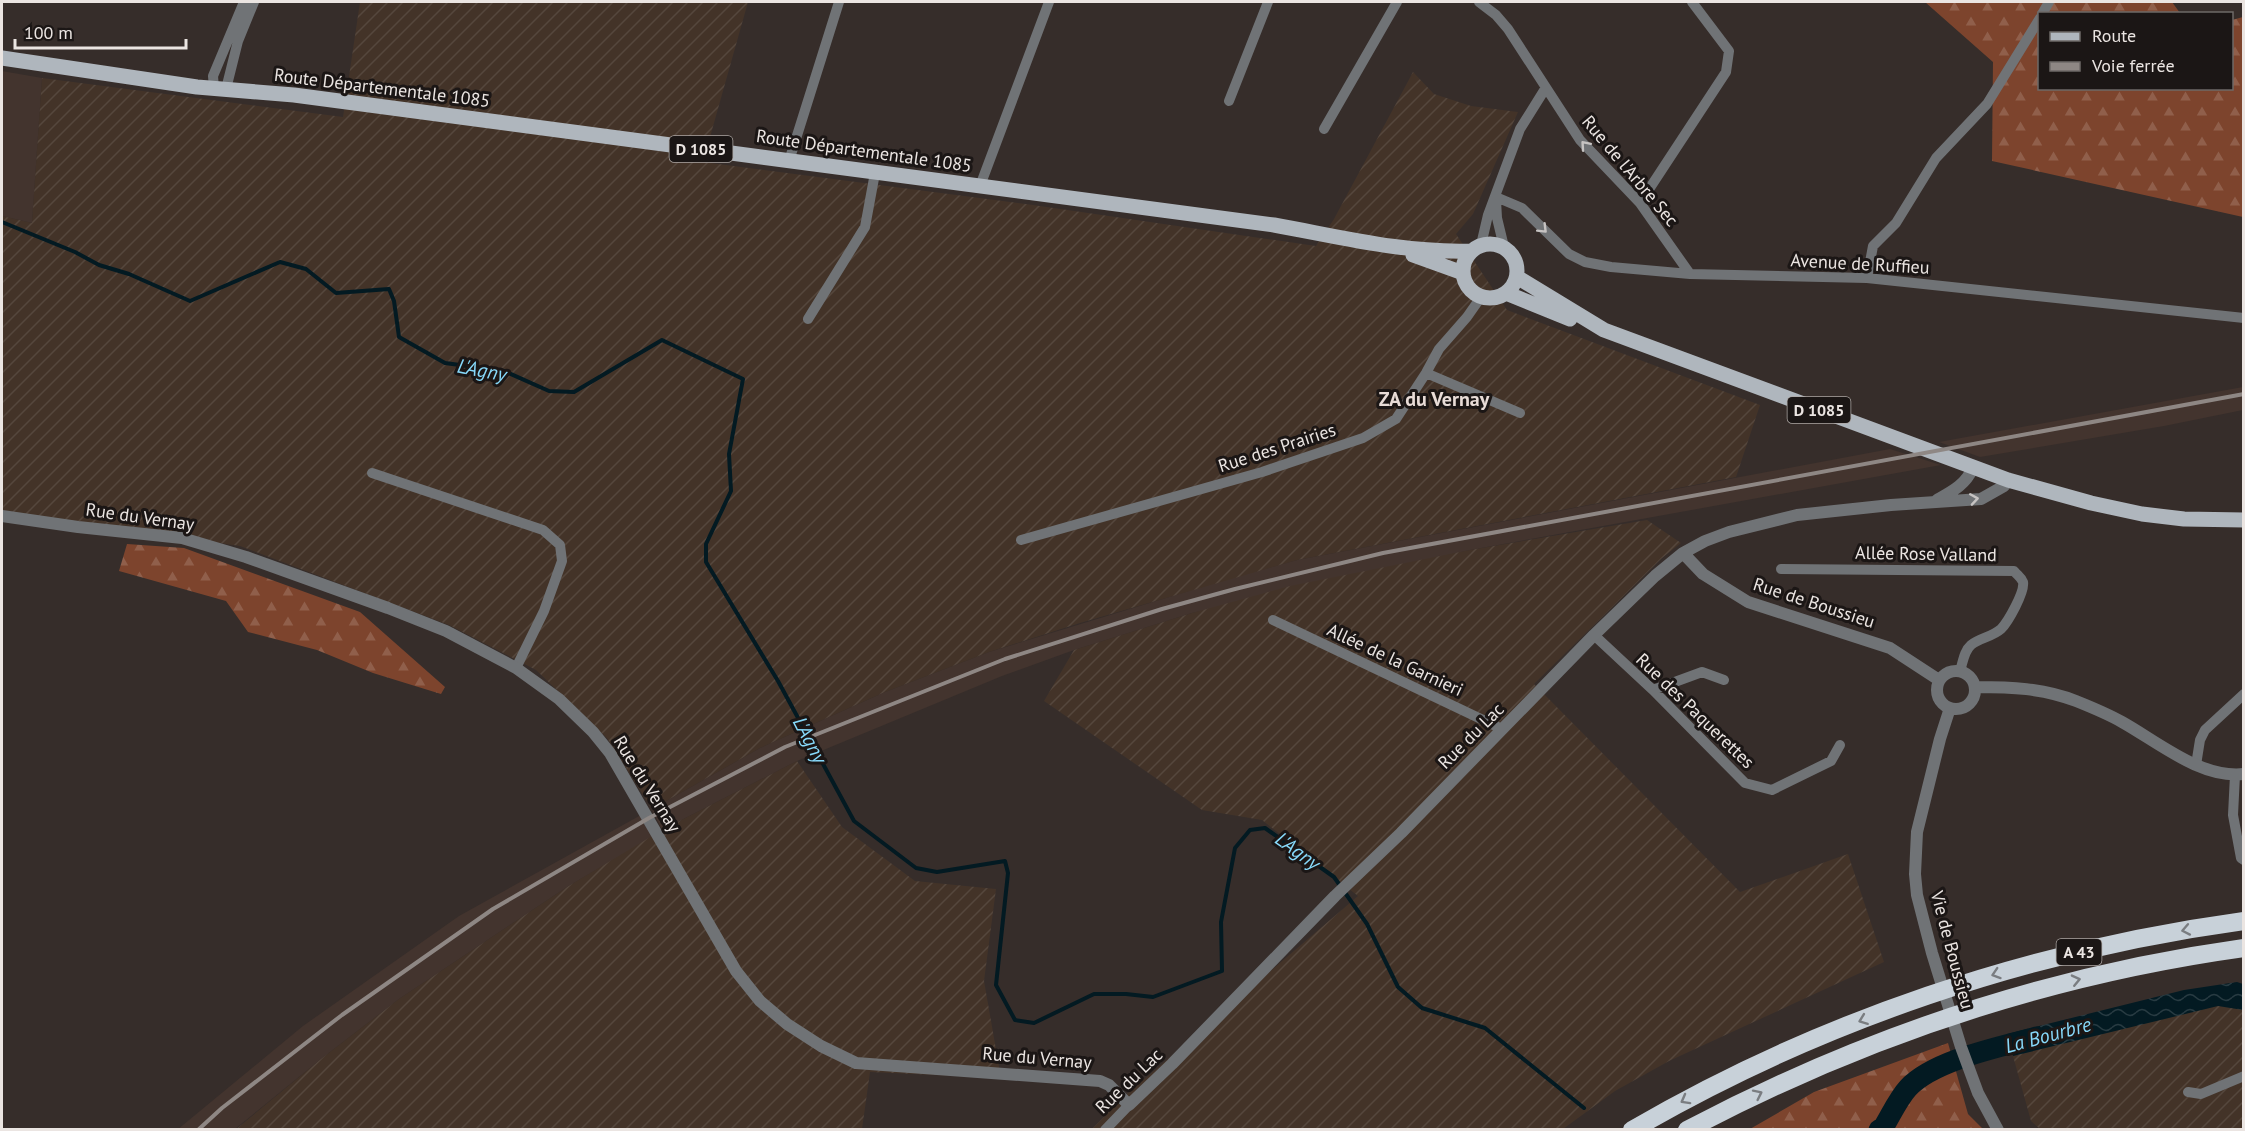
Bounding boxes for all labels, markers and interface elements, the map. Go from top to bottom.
scale bar [15,12,186,50]
legend [2038,12,2233,90]
text: 100 m [24,21,73,44]
text: Route [2092,24,2136,47]
text: Voie ferrée [2091,54,2175,77]
street label: Route Départementale 1085 [273,63,491,112]
street label: Rue de l'Arbre Sec [1577,110,1684,231]
street label: Route Départementale 1085 [755,124,973,177]
road number: D 1085 [670,136,732,162]
one-way arrow [1581,141,1592,152]
one-way arrow [1536,222,1547,233]
street label: Avenue de Ruffieu [1790,248,1930,279]
water label: L'Agny [455,353,510,388]
district label: ZA du Vernay [1379,386,1490,412]
road number: D 1085 [1788,397,1850,423]
street label: Rue des Prairies [1215,418,1339,477]
one-way arrow [1970,493,1979,505]
street label: Rue du Vernay [84,498,196,536]
street label: Allée Rose Valland [1855,541,1997,566]
street label: Rue de Boussieu [1750,572,1878,633]
street label: Allée de la Garnieri [1324,618,1467,701]
street label: Rue des Paquerettes [1631,648,1760,773]
street label: Rue du Lac [1433,698,1509,774]
water label: L'Agny [787,712,834,769]
street label: Rue du Vernay [609,731,686,837]
water label: L'Agny [1270,826,1327,877]
street label: Vie de Boussieu [1925,887,1979,1011]
one-way arrow [2181,923,2191,936]
road number: A 43 [2056,939,2102,965]
one-way arrow [1991,967,2002,980]
one-way arrow [2070,975,2080,988]
water label: La Bourbre [2002,1011,2095,1059]
one-way arrow [1858,1012,1869,1025]
street label: Rue du Vernay [982,1041,1093,1074]
street label: Rue du Lac [1090,1043,1167,1118]
one-way arrow [1752,1089,1763,1101]
one-way arrow [1681,1093,1691,1104]

